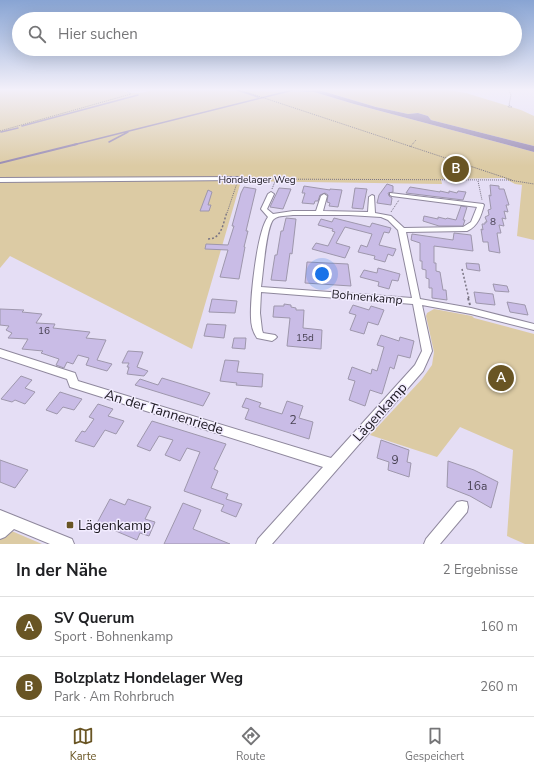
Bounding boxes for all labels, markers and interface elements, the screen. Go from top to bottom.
search box [12,12,522,56]
icon: search [26,23,48,45]
text: Hier suchen [58,24,138,44]
pin: B [443,154,469,184]
street label: Hondelager Weg [218,173,296,187]
house number: 8 [490,215,496,229]
your location [312,264,332,284]
street label: Bohnenkamp [331,286,403,308]
house number: 16 [38,324,50,338]
house number: 15d [296,331,314,345]
pin: A [488,363,514,393]
street label: Lägenkamp [348,378,412,446]
street label: An der Tannenriede [102,385,226,439]
house number: 2 [289,412,297,428]
house number: 9 [391,452,399,468]
house number: 16a [467,478,487,494]
place label: Lägenkamp [78,516,151,535]
marker: Lägenkamp [65,520,75,530]
text: In der Nähe [16,559,107,582]
text: 2 Ergebnisse [443,561,518,579]
text: SV Querum [54,608,134,628]
text: A [24,618,34,636]
text: 160 m [480,618,518,636]
text: Sport · Bohnenkamp [54,628,173,646]
text: Bolzplatz Hondelager Weg [54,668,243,688]
text: B [25,678,33,696]
text: 260 m [480,678,518,696]
text: Park · Am Rohrbruch [54,688,174,706]
tab: Karte [70,725,96,764]
tab: Route [236,725,265,764]
tab: Gespeichert [405,725,464,764]

